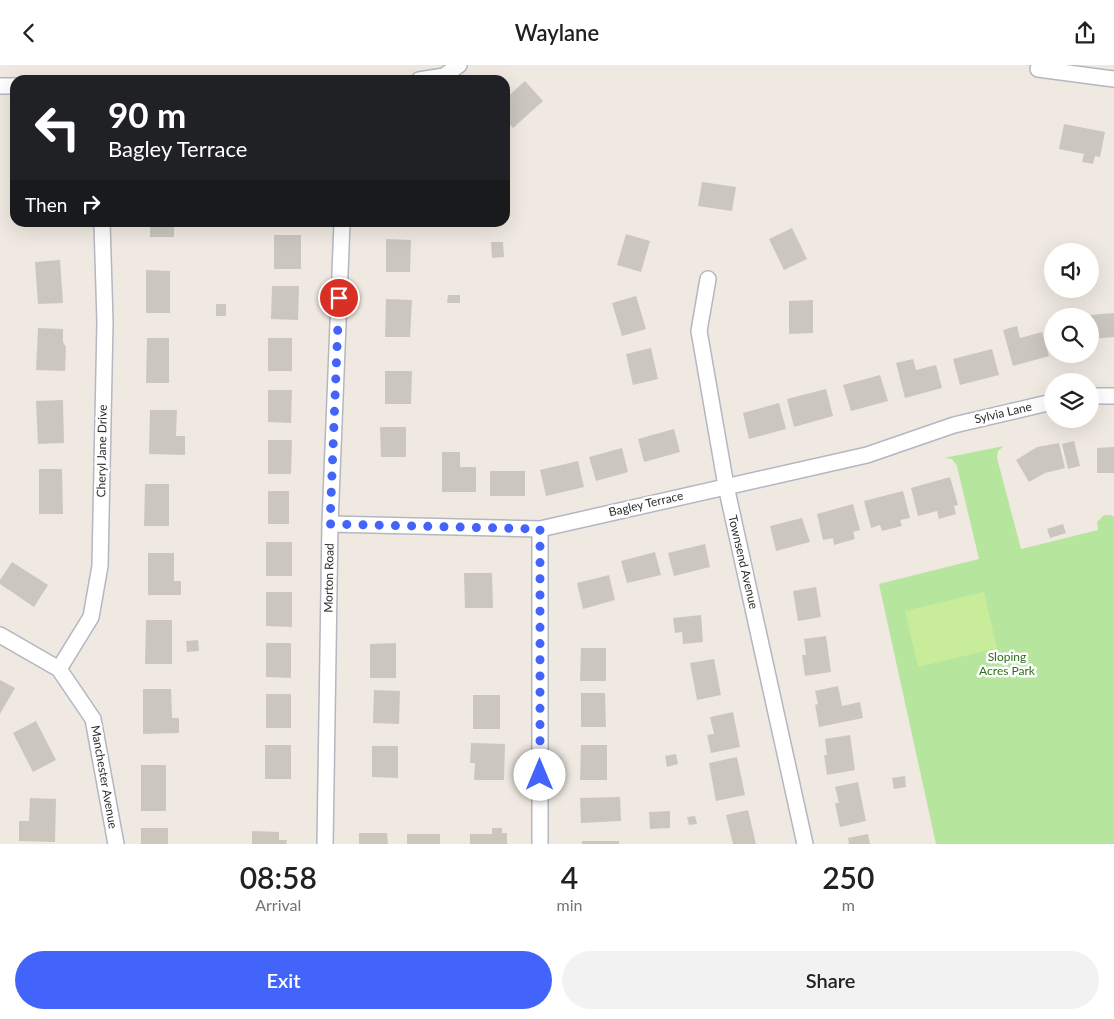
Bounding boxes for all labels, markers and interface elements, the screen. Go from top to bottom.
icon: back [15,19,43,47]
text: Waylane [515,19,599,46]
icon: share [1071,19,1099,47]
text: 90 m [108,93,186,135]
icon: left [25,95,90,160]
text: Bagley Terrace [108,135,247,162]
icon: right [77,190,105,218]
text: Then [25,193,67,216]
map controls [1044,243,1099,428]
button: sound [1044,243,1099,298]
pin [318,277,360,319]
icon: arrive [325,284,353,312]
button: search [1044,308,1099,363]
button: layers [1044,373,1099,428]
street label: Sylvia Lane [973,399,1033,426]
street label: Cheryl Jane Drive [93,405,110,497]
street label: Bagley Terrace [607,488,685,519]
street label: Townsend Avenue [725,514,762,610]
street label: Morton Road [320,543,337,613]
park label: Sloping Acres Park [979,649,1036,678]
street label: Manchester Avenue [88,724,121,830]
position arrow [513,748,565,800]
text: 08:58 [240,859,317,895]
text: 4 [561,859,578,895]
text: 250 [822,859,874,895]
text: Arrival [255,895,301,914]
text: min [557,895,582,914]
text: m [842,895,855,914]
button: Exit [15,951,552,1009]
button: Share [562,951,1099,1009]

